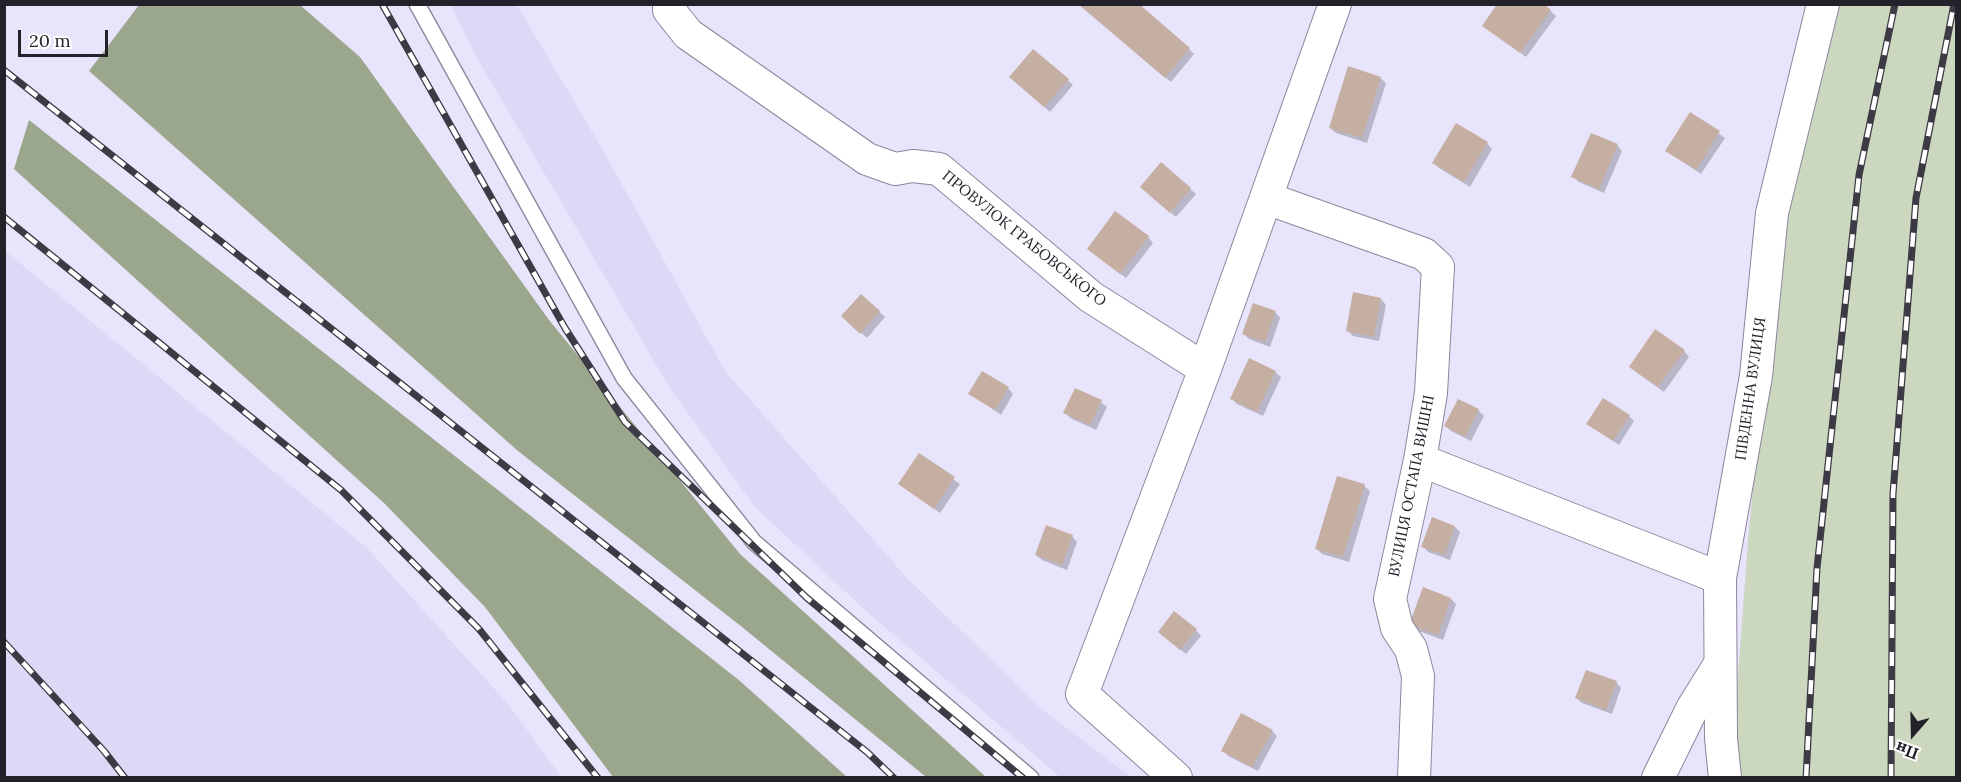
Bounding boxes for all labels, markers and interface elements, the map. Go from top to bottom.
scale bar [21,18,111,56]
text: 20 m [29,29,71,52]
street label: ПРОВУЛОК ГРАБОВСЬКОГО [938,167,1110,311]
street label: ПІВДЕННА ВУЛИЦЯ [1732,316,1770,462]
street label: ВУЛИЦЯ ОСТАПА ВИШНІ [1386,394,1438,578]
north arrow [1883,704,1943,764]
text: Пн [1893,738,1921,764]

